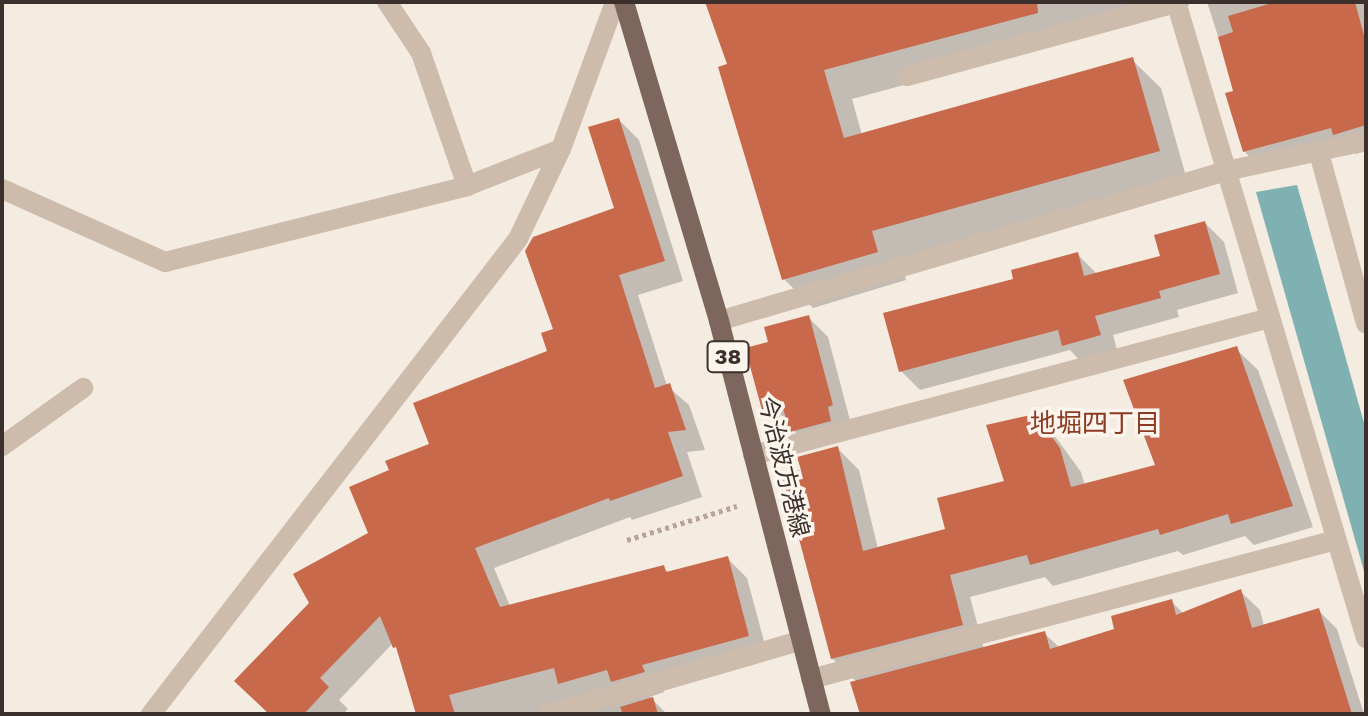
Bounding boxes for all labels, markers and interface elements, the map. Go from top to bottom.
road number: 38 [706,339,750,375]
street label: 今治波方港線 [752,394,814,540]
district label: 地堀四丁目 [1030,408,1160,440]

